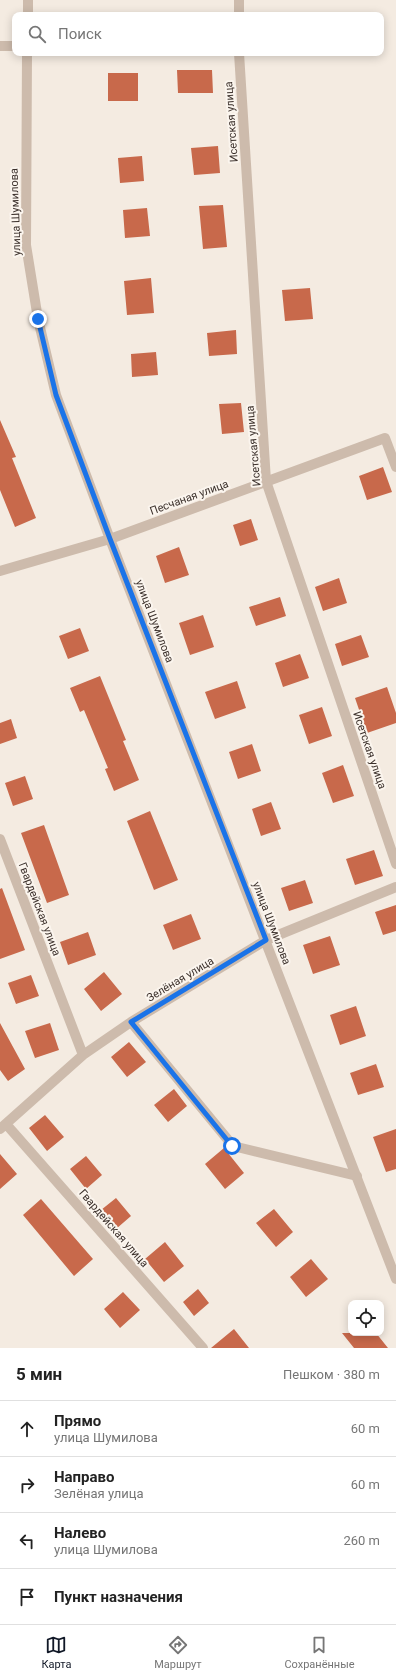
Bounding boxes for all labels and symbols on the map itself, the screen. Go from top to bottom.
street label: Исетская улица [222,81,241,163]
street label: улица Шумилова [7,168,24,256]
route end [29,310,47,328]
street label: Исетская улица [243,405,263,487]
street label: Песчаная улица [148,477,230,518]
street label: улица Шумилова [133,578,176,665]
street label: Исетская улица [350,710,389,791]
street label: Гвардейская улица [16,861,63,958]
street label: улица Шумилова [250,880,293,967]
street label: Зелёная улица [144,954,216,1005]
route start [223,1137,241,1155]
street label: Гвардейская улица [76,1187,151,1270]

